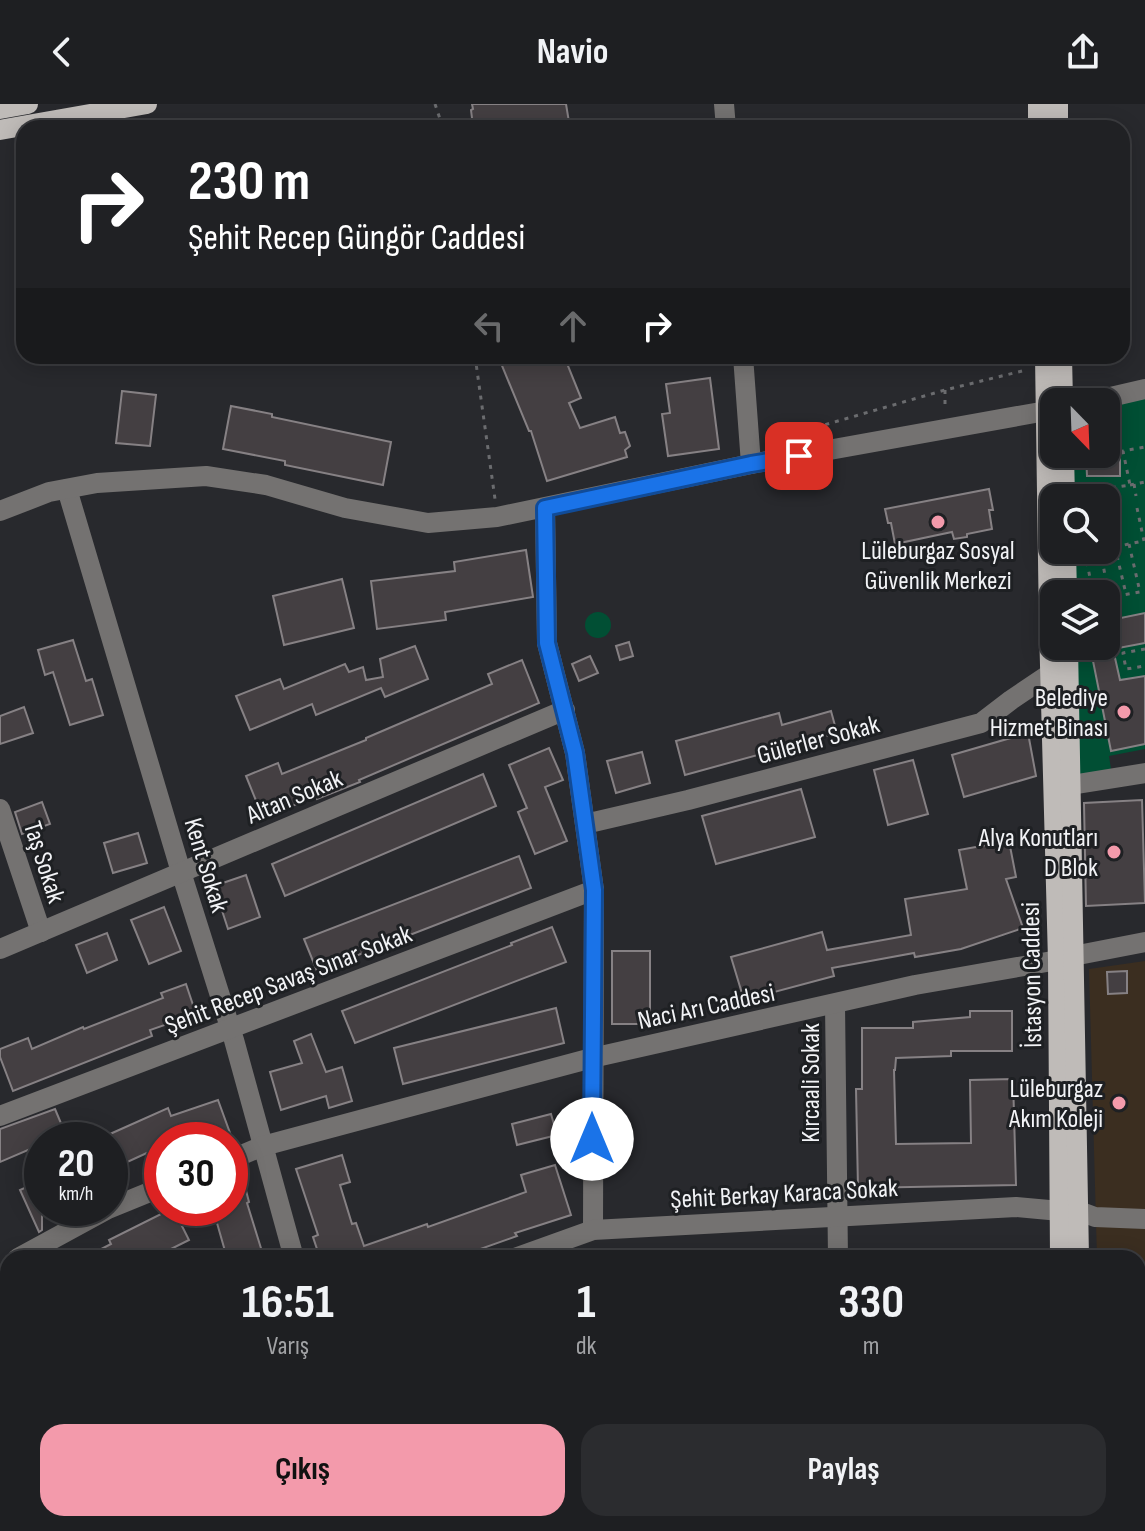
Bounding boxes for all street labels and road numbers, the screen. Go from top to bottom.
street label: Gülerler Sokak [754,709,883,772]
street label: Altan Sokak [241,763,347,832]
street label: Kent Sokak [177,815,235,916]
street label: Taş Sokak [16,818,71,907]
street label: İstasyon Caddesi [1016,902,1049,1048]
street label: Şehit Recep Savaş Sınar Sokak [161,919,416,1042]
street label: Naci Arı Caddesi [635,978,778,1037]
street label: Kırcaali Sokak [796,1023,827,1143]
street label: Şehit Berkay Karaca Sokak [670,1173,899,1216]

